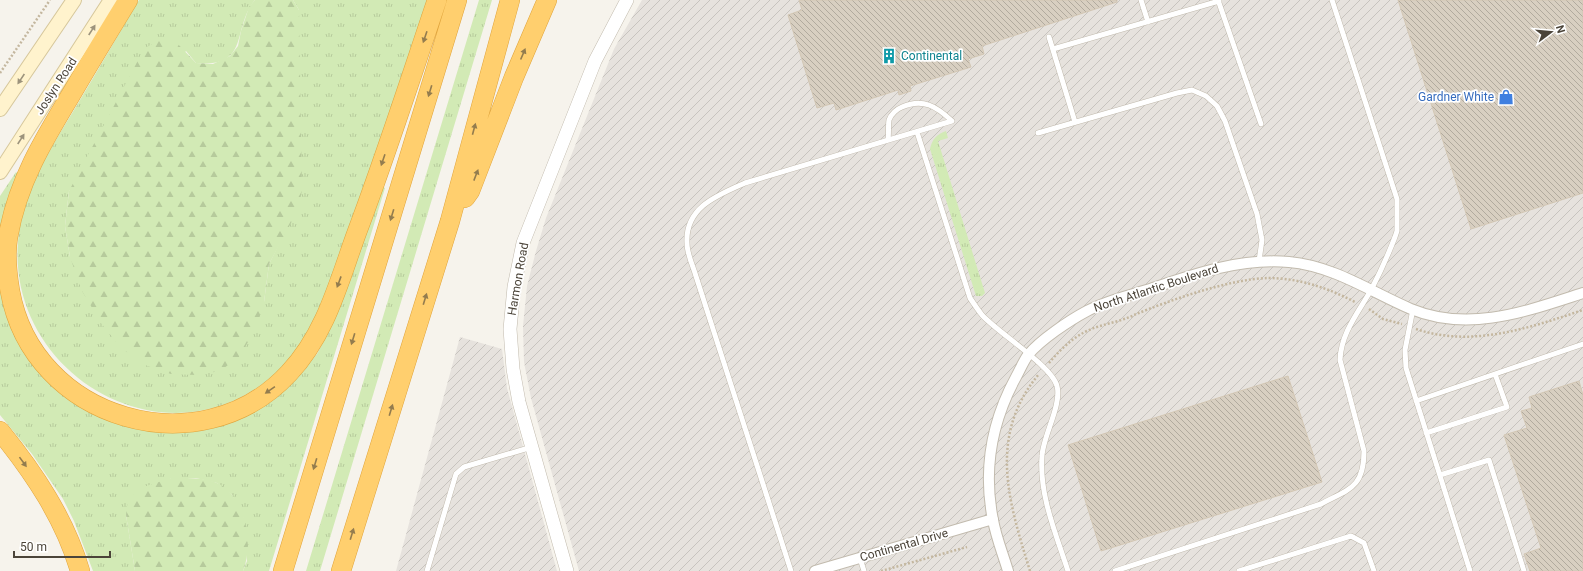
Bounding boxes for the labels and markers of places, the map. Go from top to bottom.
building icon: Continental [880,47,898,65]
place label: Continental [901,49,962,63]
shop icon: Gardner White [1497,88,1515,106]
place label: Gardner White [1418,90,1494,104]

